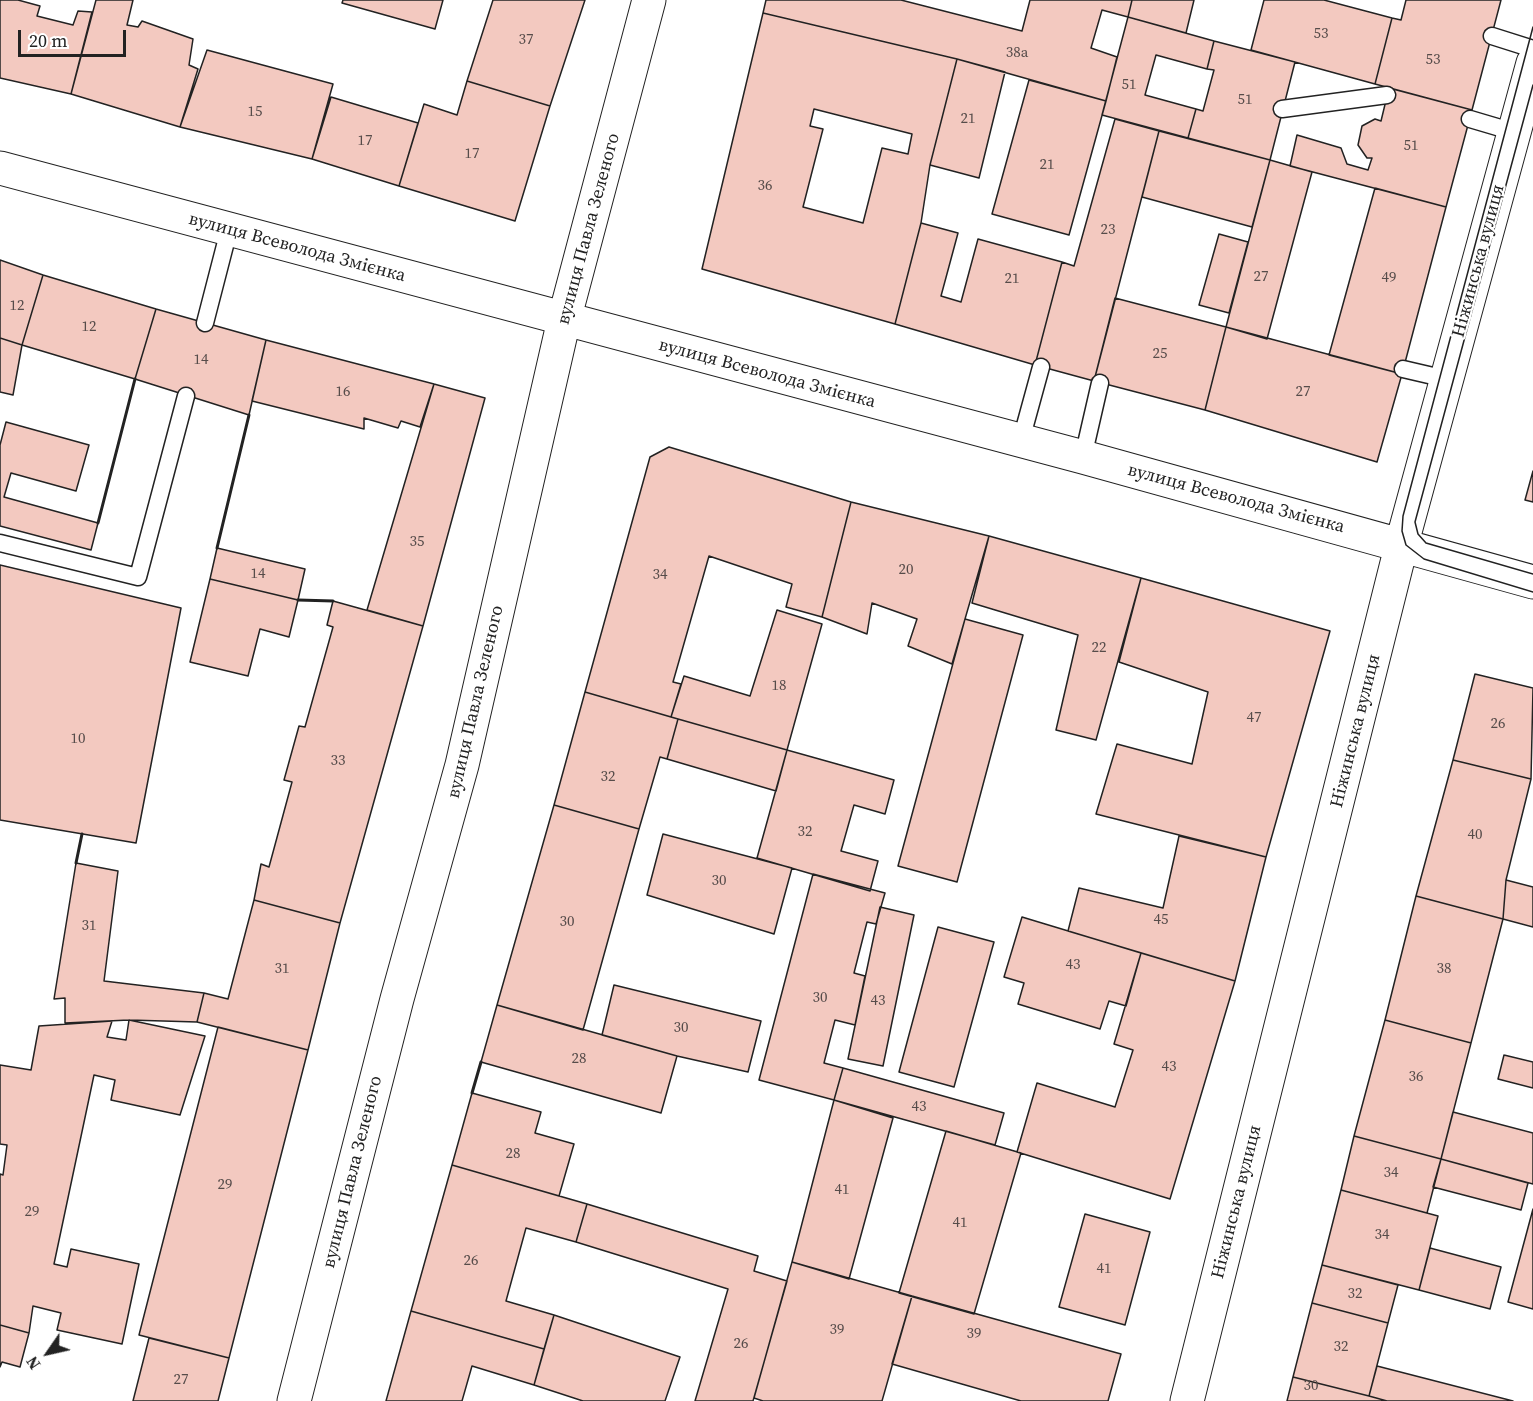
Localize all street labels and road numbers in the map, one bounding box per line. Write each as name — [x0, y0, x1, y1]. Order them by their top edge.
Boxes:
street label: вулиця Павла Зеленого — [553, 131, 625, 327]
street label: Ніжинська вулиця — [1448, 182, 1510, 340]
street label: вулиця Всеволода Змієнка — [186, 209, 408, 287]
street label: вулиця Всеволода Змієнка — [656, 335, 878, 413]
street label: вулиця Всеволода Змієнка — [1125, 460, 1347, 538]
street label: вулиця Павла Зеленого — [443, 603, 509, 801]
street label: Ніжинська вулиця — [1326, 652, 1386, 810]
street label: вулиця Павла Зеленого — [319, 1074, 387, 1270]
street label: Ніжинська вулиця — [1207, 1123, 1267, 1281]

